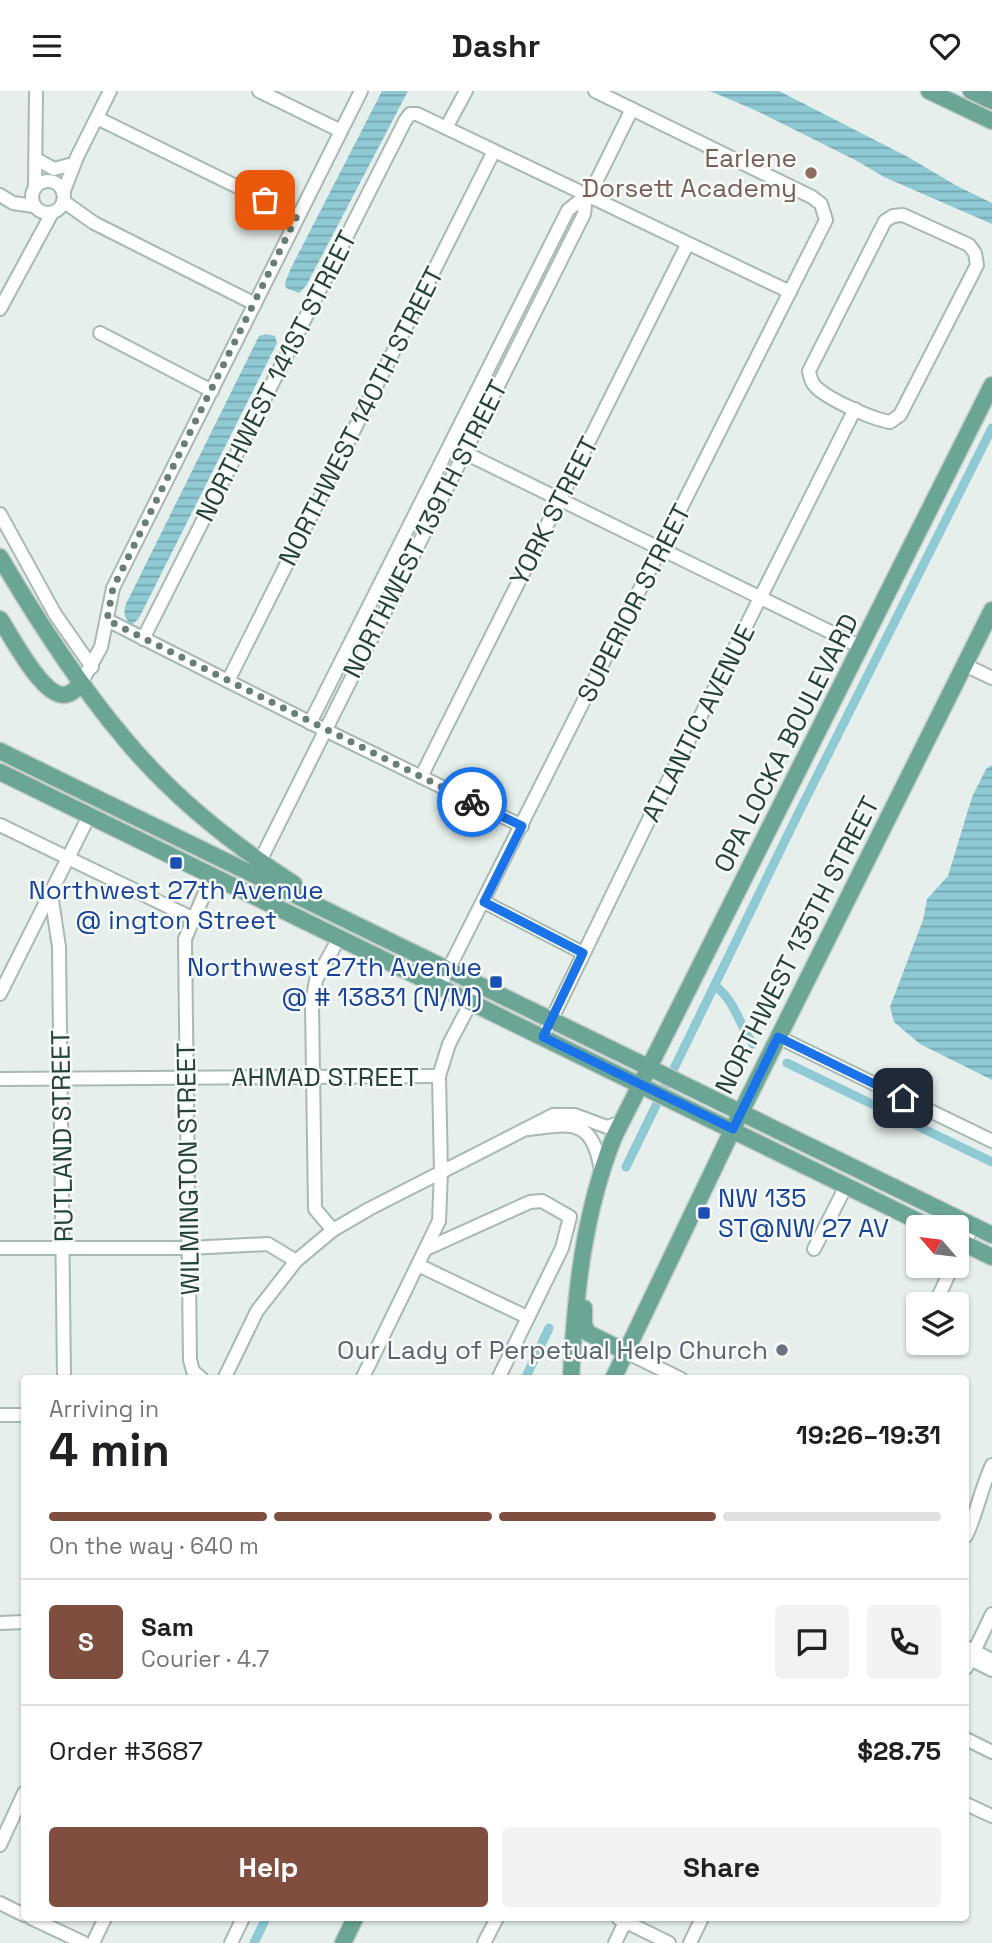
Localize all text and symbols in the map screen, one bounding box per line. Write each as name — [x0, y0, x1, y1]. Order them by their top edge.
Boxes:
text: Dashr — [452, 26, 540, 66]
icon: menu — [28, 27, 66, 65]
icon: heart — [926, 27, 964, 65]
place label: Earlene Dorsett Academy — [582, 141, 797, 205]
marker: Earlene Dorsett Academy — [803, 165, 819, 181]
pin — [235, 170, 295, 230]
icon: bag — [246, 181, 284, 219]
street label: NORTHWEST 141ST STREET — [188, 225, 364, 527]
street label: NORTHWEST 140TH STREET — [271, 261, 451, 571]
street label: NORTHWEST 139TH STREET — [335, 374, 515, 684]
street label: YORK STREET — [502, 431, 606, 591]
street label: SUPERIOR STREET — [569, 498, 699, 708]
street label: OPA LOCKA BOULEVARD — [706, 608, 866, 878]
street label: ATLANTIC AVENUE — [634, 619, 762, 827]
courier — [437, 767, 507, 837]
icon: bike — [453, 783, 491, 821]
street label: NORTHWEST 135TH STREET — [707, 790, 887, 1100]
marker: Northwest 27th Avenue @ ington Street — [168, 855, 184, 871]
place label: Northwest 27th Avenue @ ington Street — [28, 873, 324, 937]
place label: Northwest 27th Avenue @ # 13831 (N/M) — [187, 950, 482, 1014]
marker: Northwest 27th Avenue @ # 13831 (N/M) — [488, 974, 504, 990]
street label: RUTLAND STREET — [43, 1030, 81, 1242]
street label: WILMINGTON STREET — [169, 1042, 207, 1296]
street label: AHMAD STREET — [231, 1060, 419, 1094]
pin — [873, 1068, 933, 1128]
icon: home — [884, 1079, 922, 1117]
place label: NW 135 ST@NW 27 AV — [718, 1181, 889, 1245]
marker: NW 135 ST@NW 27 AV — [696, 1205, 712, 1221]
north arrow — [906, 1215, 970, 1277]
map controls — [906, 1215, 969, 1355]
button: layers — [906, 1292, 969, 1355]
place label: Our Lady of Perpetual Help Church — [337, 1333, 768, 1367]
marker: Our Lady of Perpetual Help Church — [774, 1342, 790, 1358]
text: Arriving in — [49, 1394, 159, 1424]
text: 19:26–19:31 — [796, 1418, 941, 1452]
text: 4 min — [49, 1421, 170, 1479]
text: On the way · 640 m — [49, 1531, 259, 1561]
button: chat — [775, 1605, 849, 1679]
button: phone — [867, 1605, 941, 1679]
text: Sam — [141, 1610, 194, 1644]
text: S — [78, 1625, 94, 1659]
text: Courier · 4.7 — [141, 1644, 269, 1674]
text: Order #3687 — [49, 1734, 203, 1768]
text: $28.75 — [857, 1734, 941, 1768]
button: Help — [49, 1827, 488, 1907]
button: Share — [502, 1827, 941, 1907]

